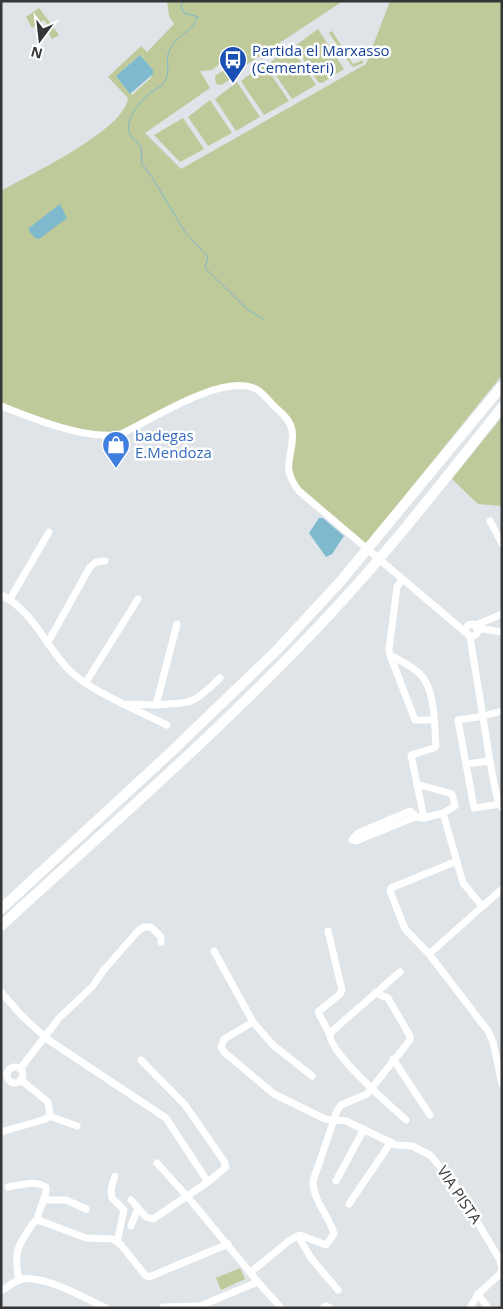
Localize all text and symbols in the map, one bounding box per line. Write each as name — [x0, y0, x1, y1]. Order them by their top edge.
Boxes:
north arrow — [15, 15, 65, 65]
place label: Partida el Marxasso (Cementeri) — [252, 40, 390, 77]
text: N — [29, 42, 44, 64]
bus stop icon: Partida el Marxasso (Cementeri) — [218, 45, 248, 84]
place label: badegas E.Mendoza — [135, 425, 212, 462]
shop icon: badegas E.Mendoza — [101, 430, 131, 469]
street label: VIA PISTA — [433, 1162, 487, 1228]

